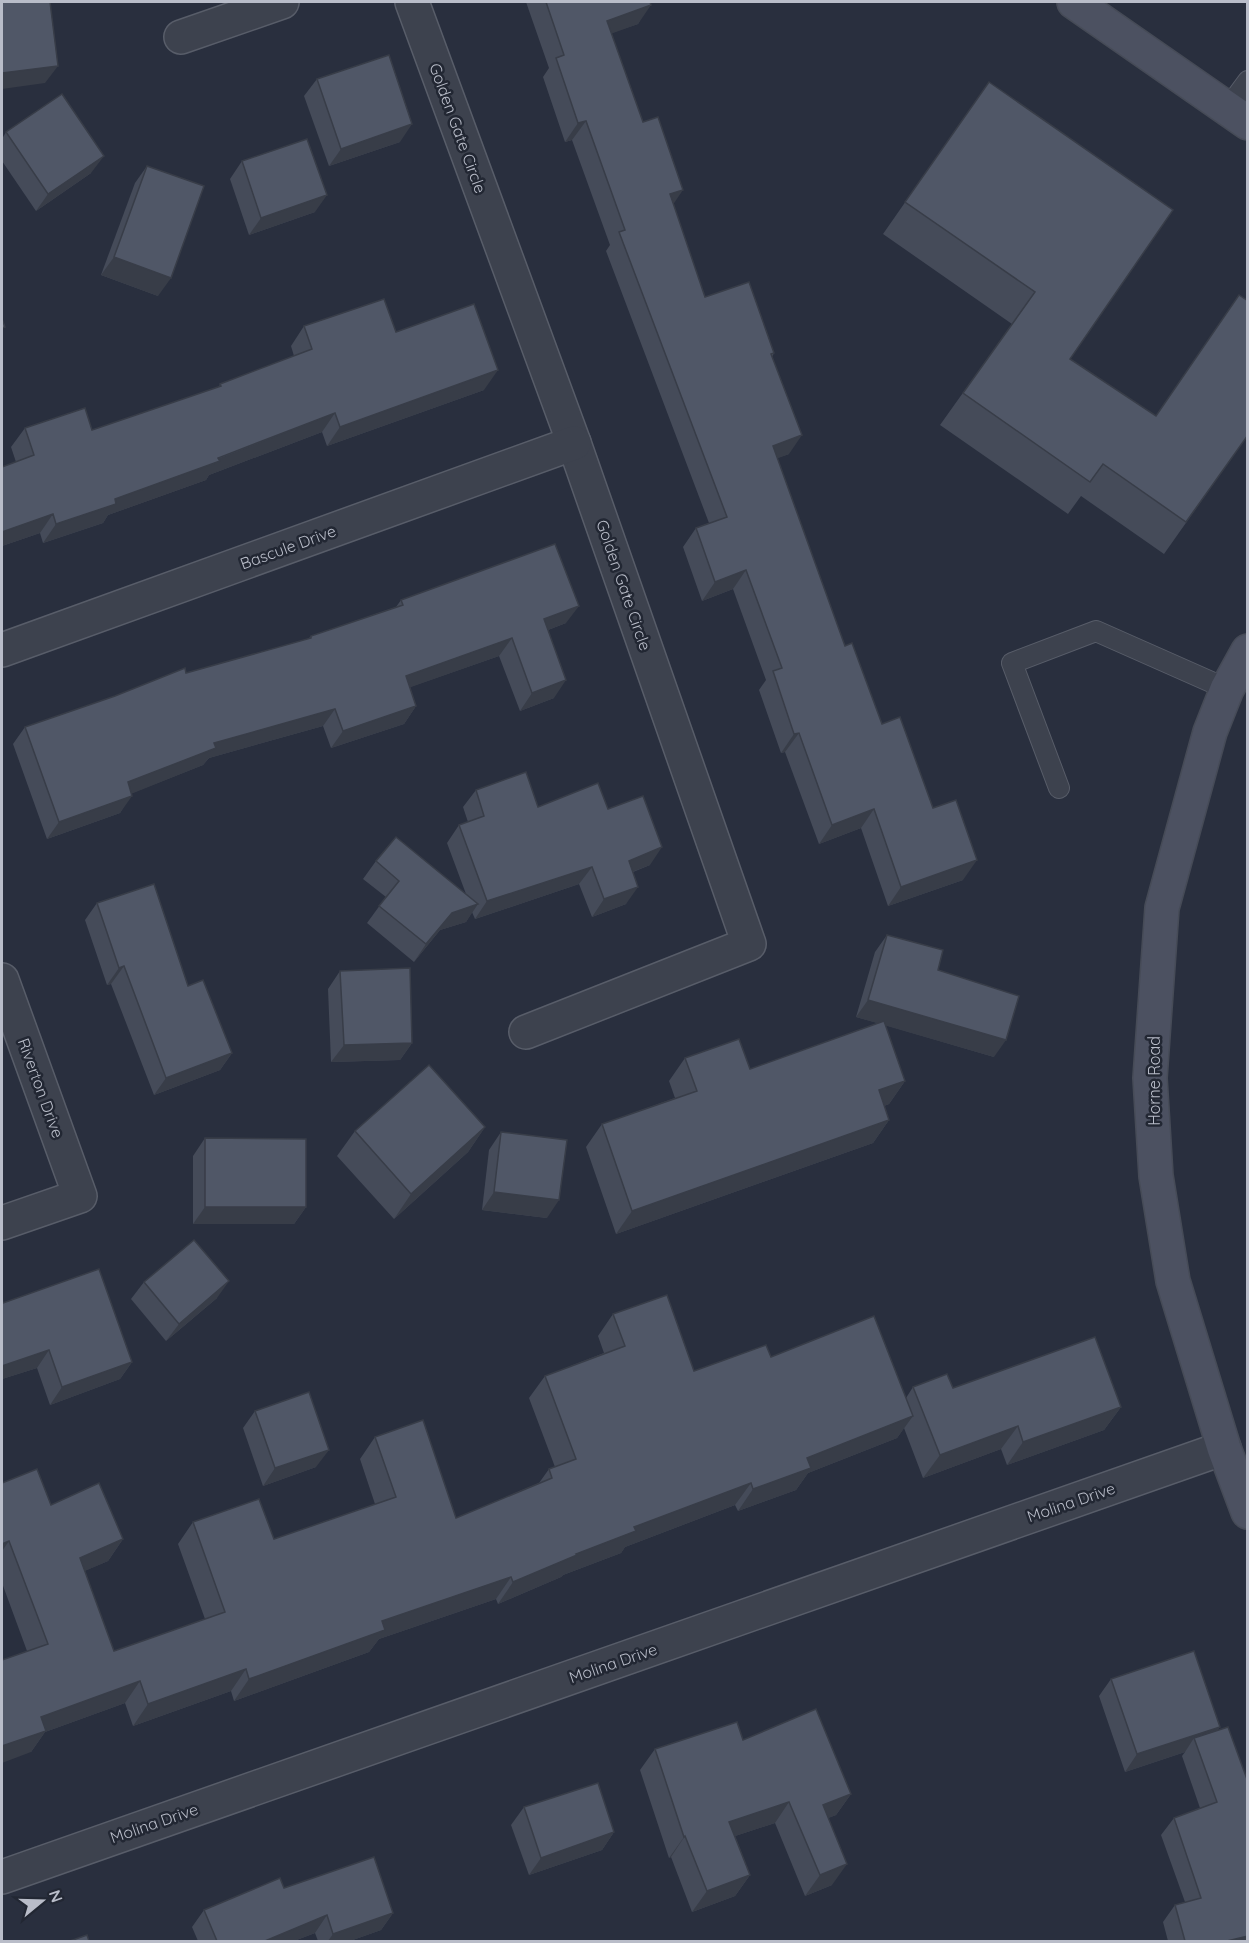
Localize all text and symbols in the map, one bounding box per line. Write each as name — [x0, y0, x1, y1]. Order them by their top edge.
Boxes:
street label: Golden Gate Circle — [425, 60, 491, 196]
street label: Golden Gate Circle — [592, 517, 656, 653]
street label: Bascule Drive — [237, 520, 339, 574]
street label: Riverton Drive — [14, 1035, 68, 1141]
street label: Horne Road — [1144, 1036, 1164, 1126]
street label: Molina Drive — [1024, 1478, 1118, 1526]
street label: Molina Drive — [566, 1639, 660, 1687]
street label: Molina Drive — [107, 1799, 201, 1847]
north arrow — [12, 1871, 72, 1931]
text: N — [45, 1887, 68, 1905]

